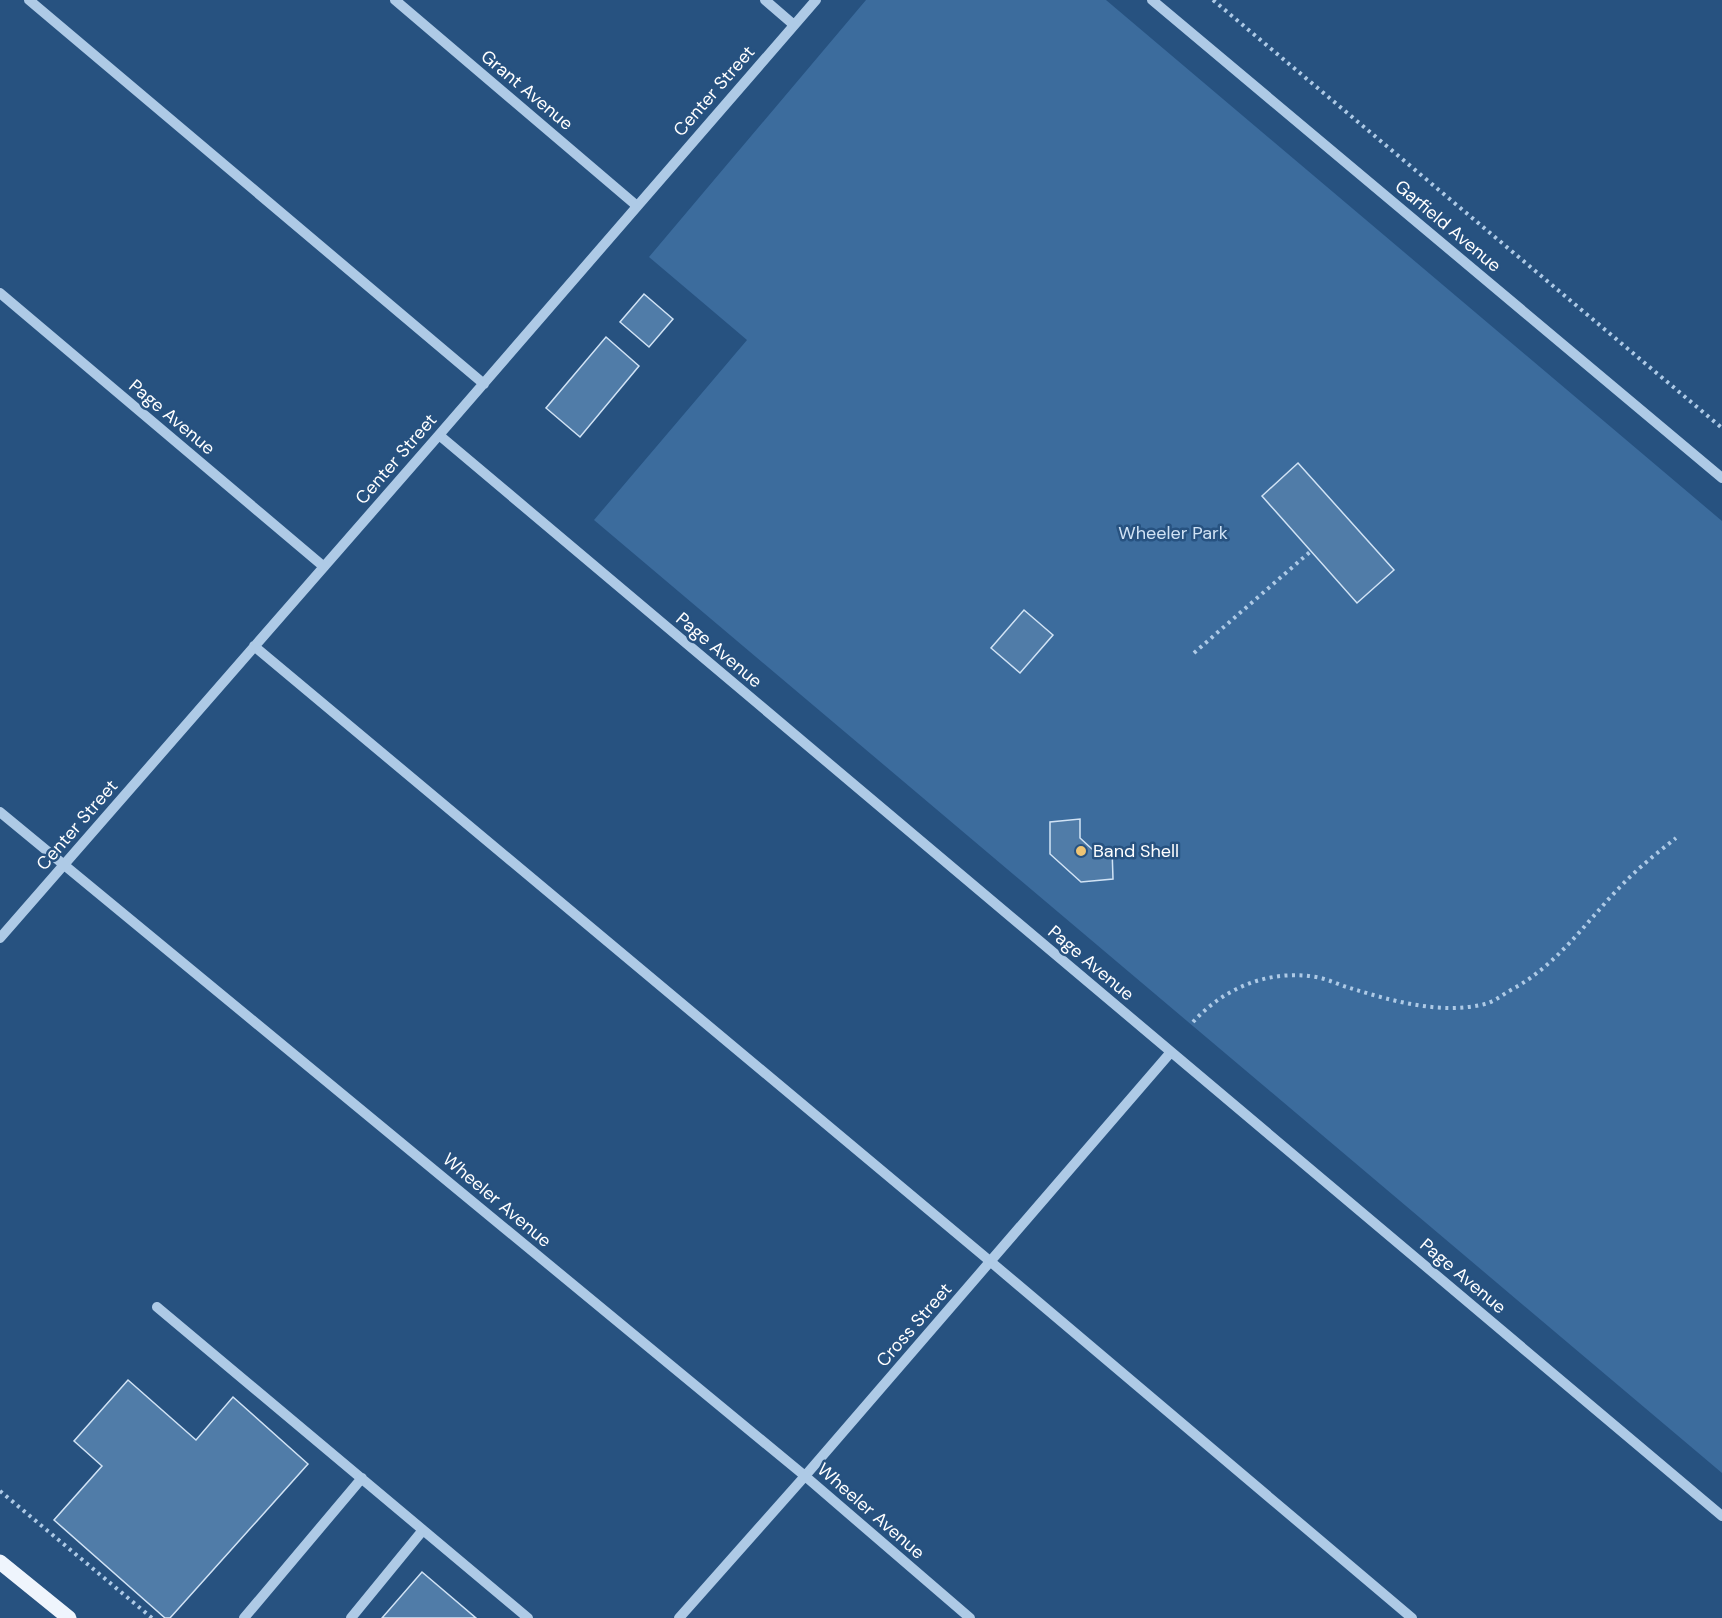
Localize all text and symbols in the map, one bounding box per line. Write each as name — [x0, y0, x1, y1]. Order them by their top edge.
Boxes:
street label: Center Street — [668, 41, 760, 141]
street label: Grant Avenue — [476, 44, 578, 136]
street label: Garfield Avenue — [1390, 174, 1506, 278]
street label: Page Avenue — [124, 374, 220, 460]
street label: Center Street — [350, 409, 442, 509]
park label: Wheeler Park — [1118, 521, 1228, 545]
street label: Page Avenue — [671, 607, 767, 693]
street label: Center Street — [31, 775, 123, 875]
place label: Band Shell — [1093, 839, 1179, 863]
marker: Band Shell — [1074, 844, 1088, 858]
street label: Page Avenue — [1043, 920, 1139, 1006]
street label: Wheeler Avenue — [438, 1147, 556, 1253]
street label: Page Avenue — [1415, 1233, 1511, 1319]
street label: Cross Street — [871, 1278, 957, 1372]
street label: Wheeler Avenue — [812, 1458, 930, 1564]

